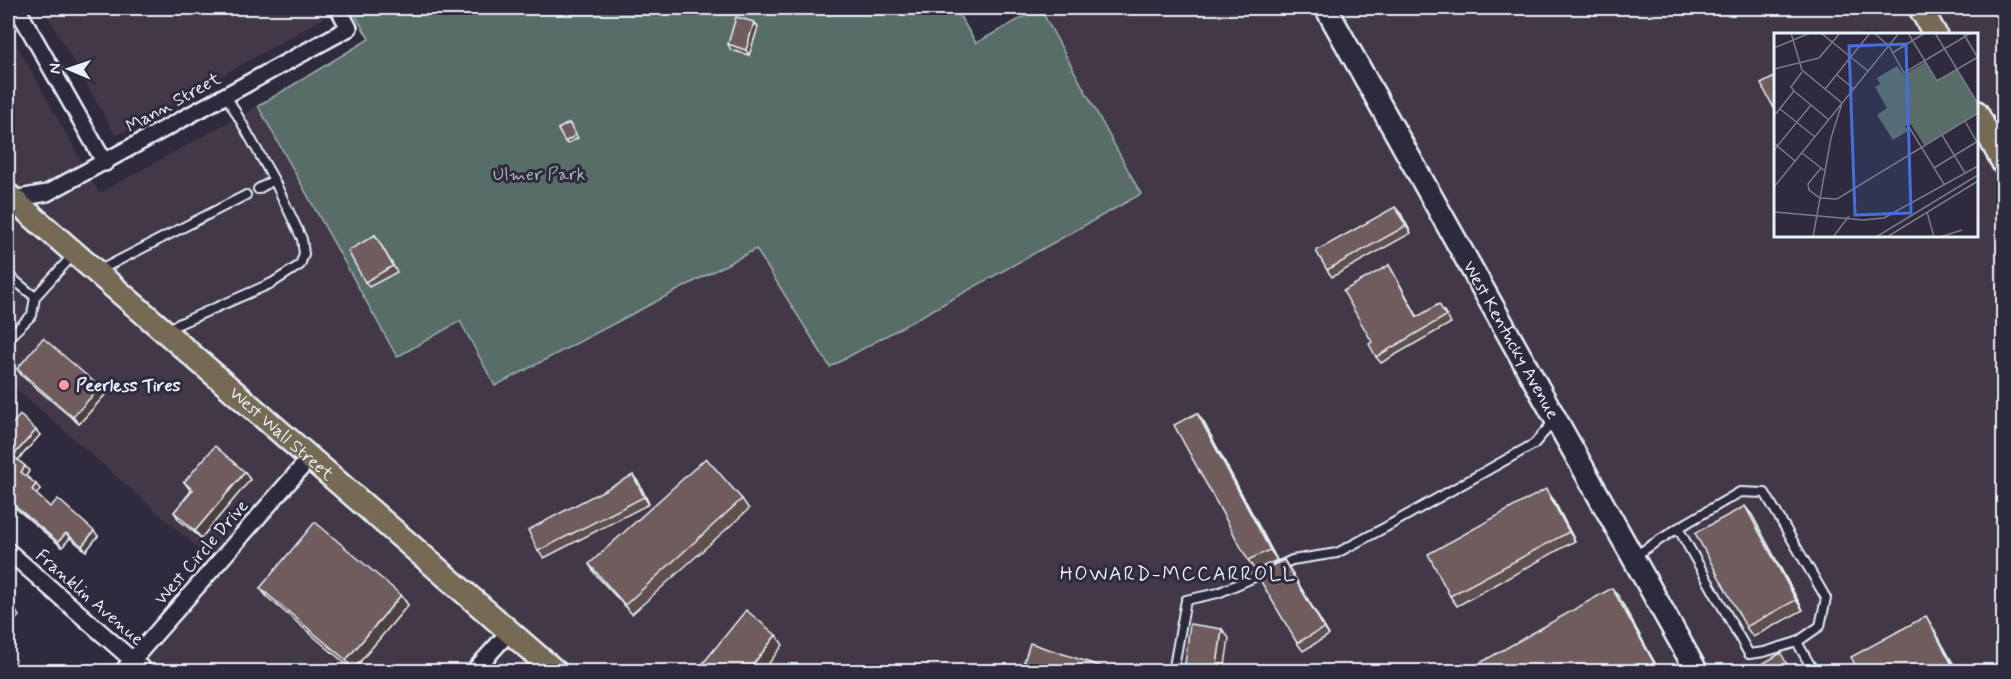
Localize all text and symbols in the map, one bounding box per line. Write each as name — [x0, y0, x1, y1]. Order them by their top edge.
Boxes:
inset map — [1774, 33, 1978, 237]
north arrow — [39, 39, 99, 99]
text: N — [45, 63, 66, 74]
street label: Mann Street — [122, 67, 226, 139]
park label: Ulmer Park — [493, 163, 585, 187]
street label: West Kentucky Avenue — [1457, 257, 1564, 424]
place label: Peerless Tires — [76, 374, 181, 398]
marker: Peerless Tires — [57, 378, 71, 392]
street label: West Wall Street — [224, 382, 339, 487]
street label: West Circle Drive — [149, 495, 254, 610]
street label: Franklin Avenue — [30, 544, 149, 651]
district label: HOWARD-MCCARROLL — [1060, 561, 1296, 588]

